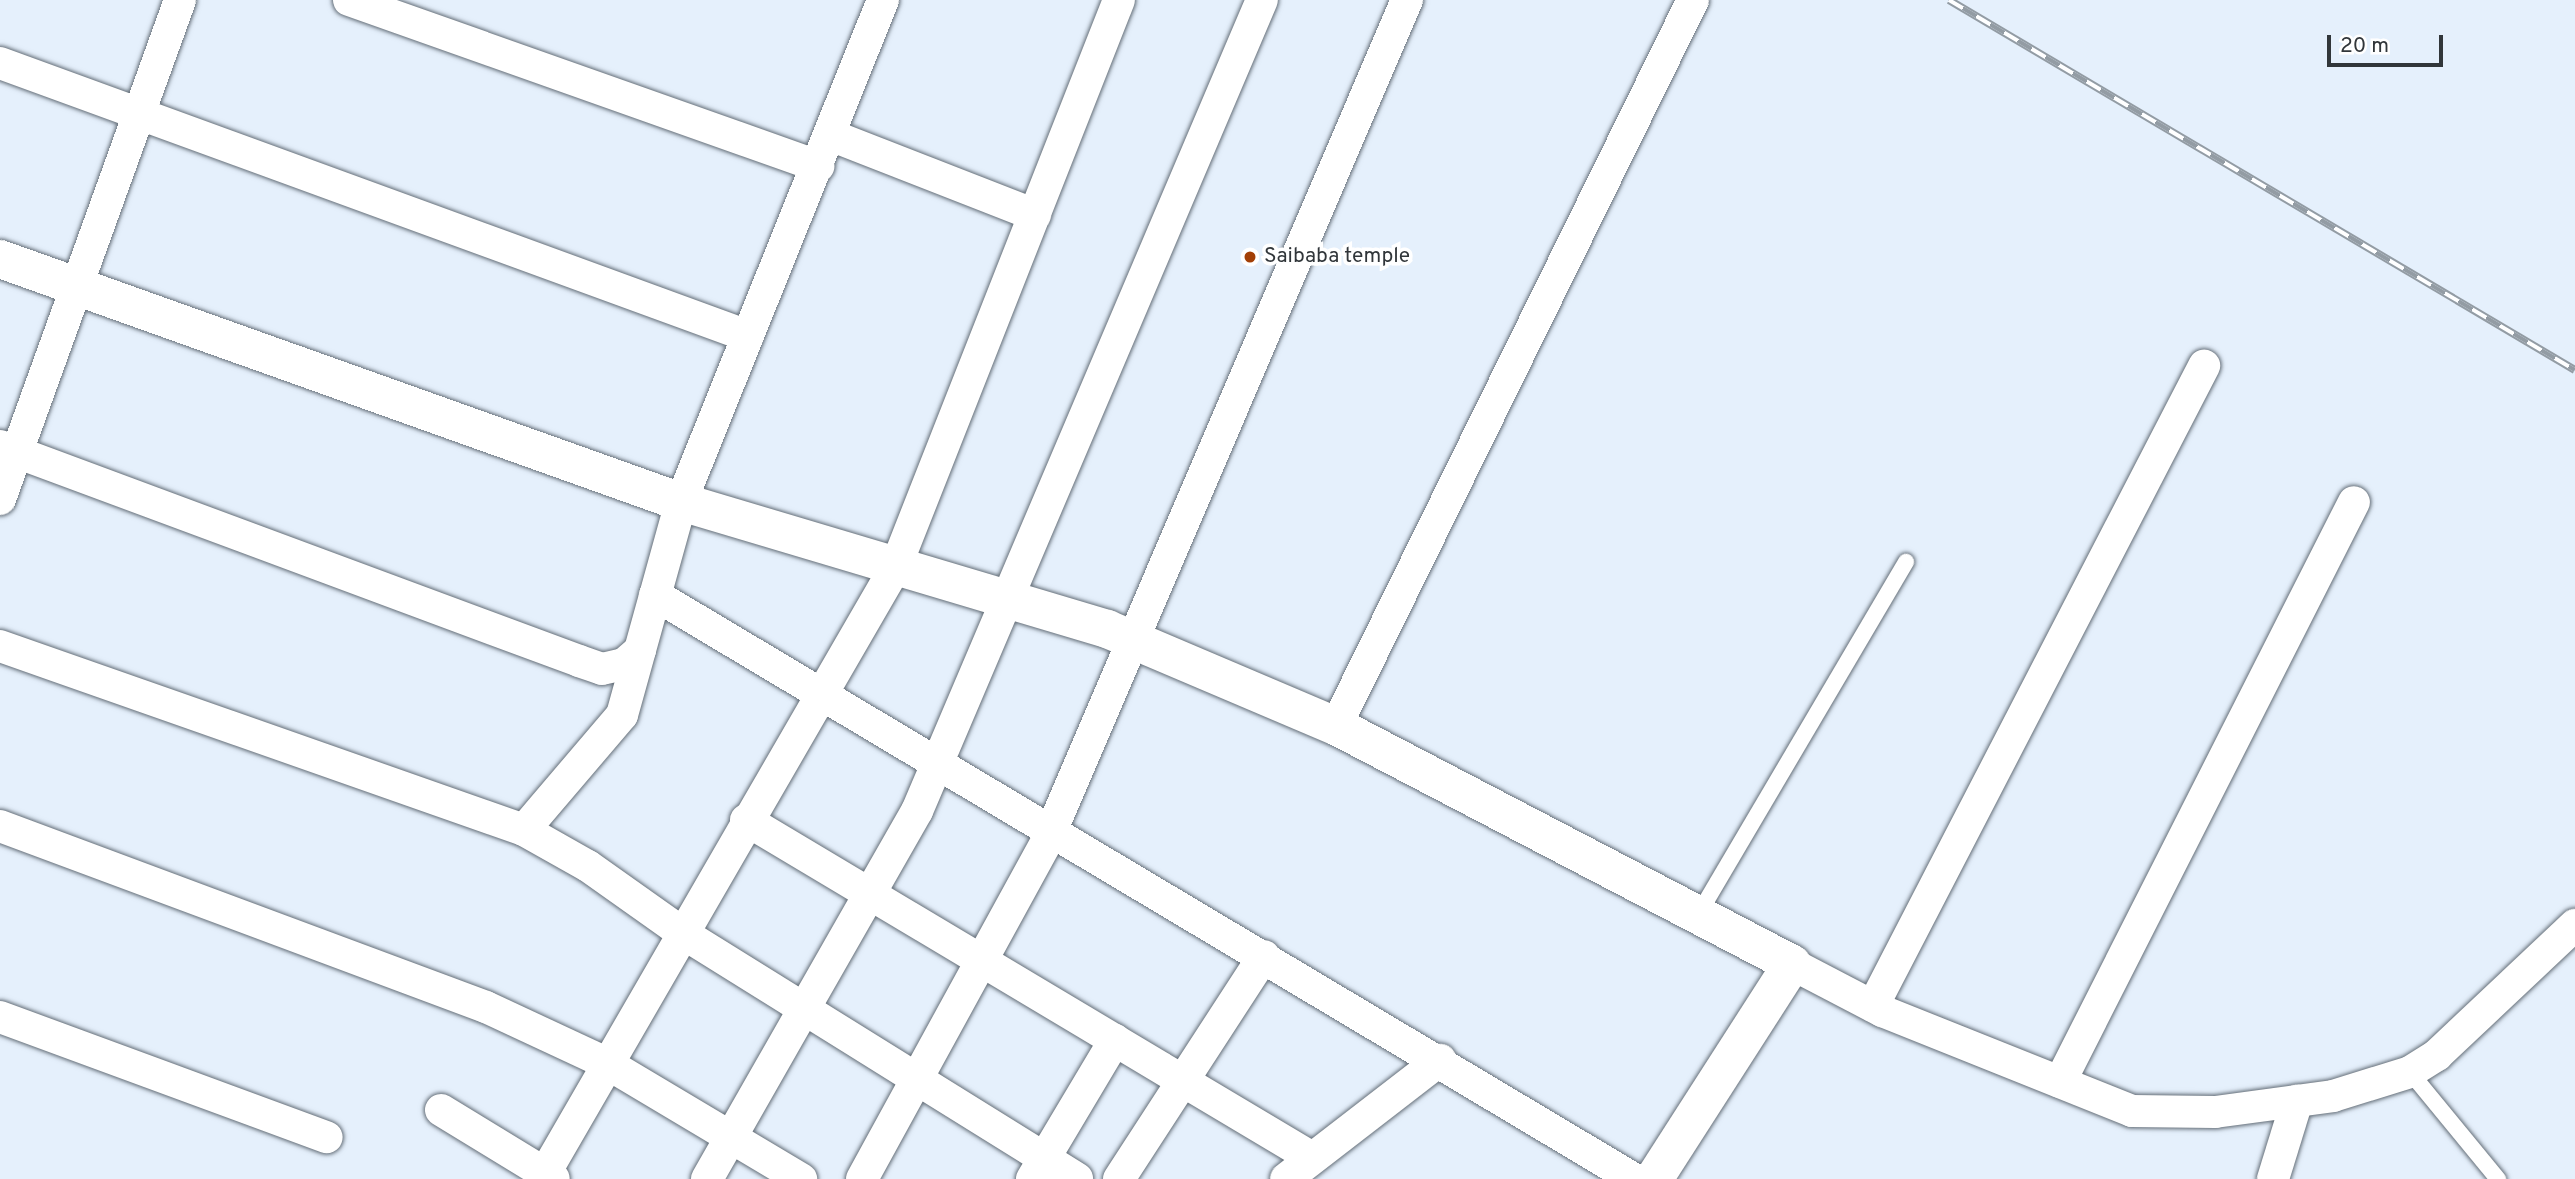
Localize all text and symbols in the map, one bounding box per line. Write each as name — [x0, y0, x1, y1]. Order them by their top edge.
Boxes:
scale bar — [2330, 21, 2446, 65]
text: 20 m — [2340, 33, 2389, 60]
place label: Saibaba temple — [1264, 244, 1410, 270]
marker: Saibaba temple — [1242, 249, 1258, 265]

